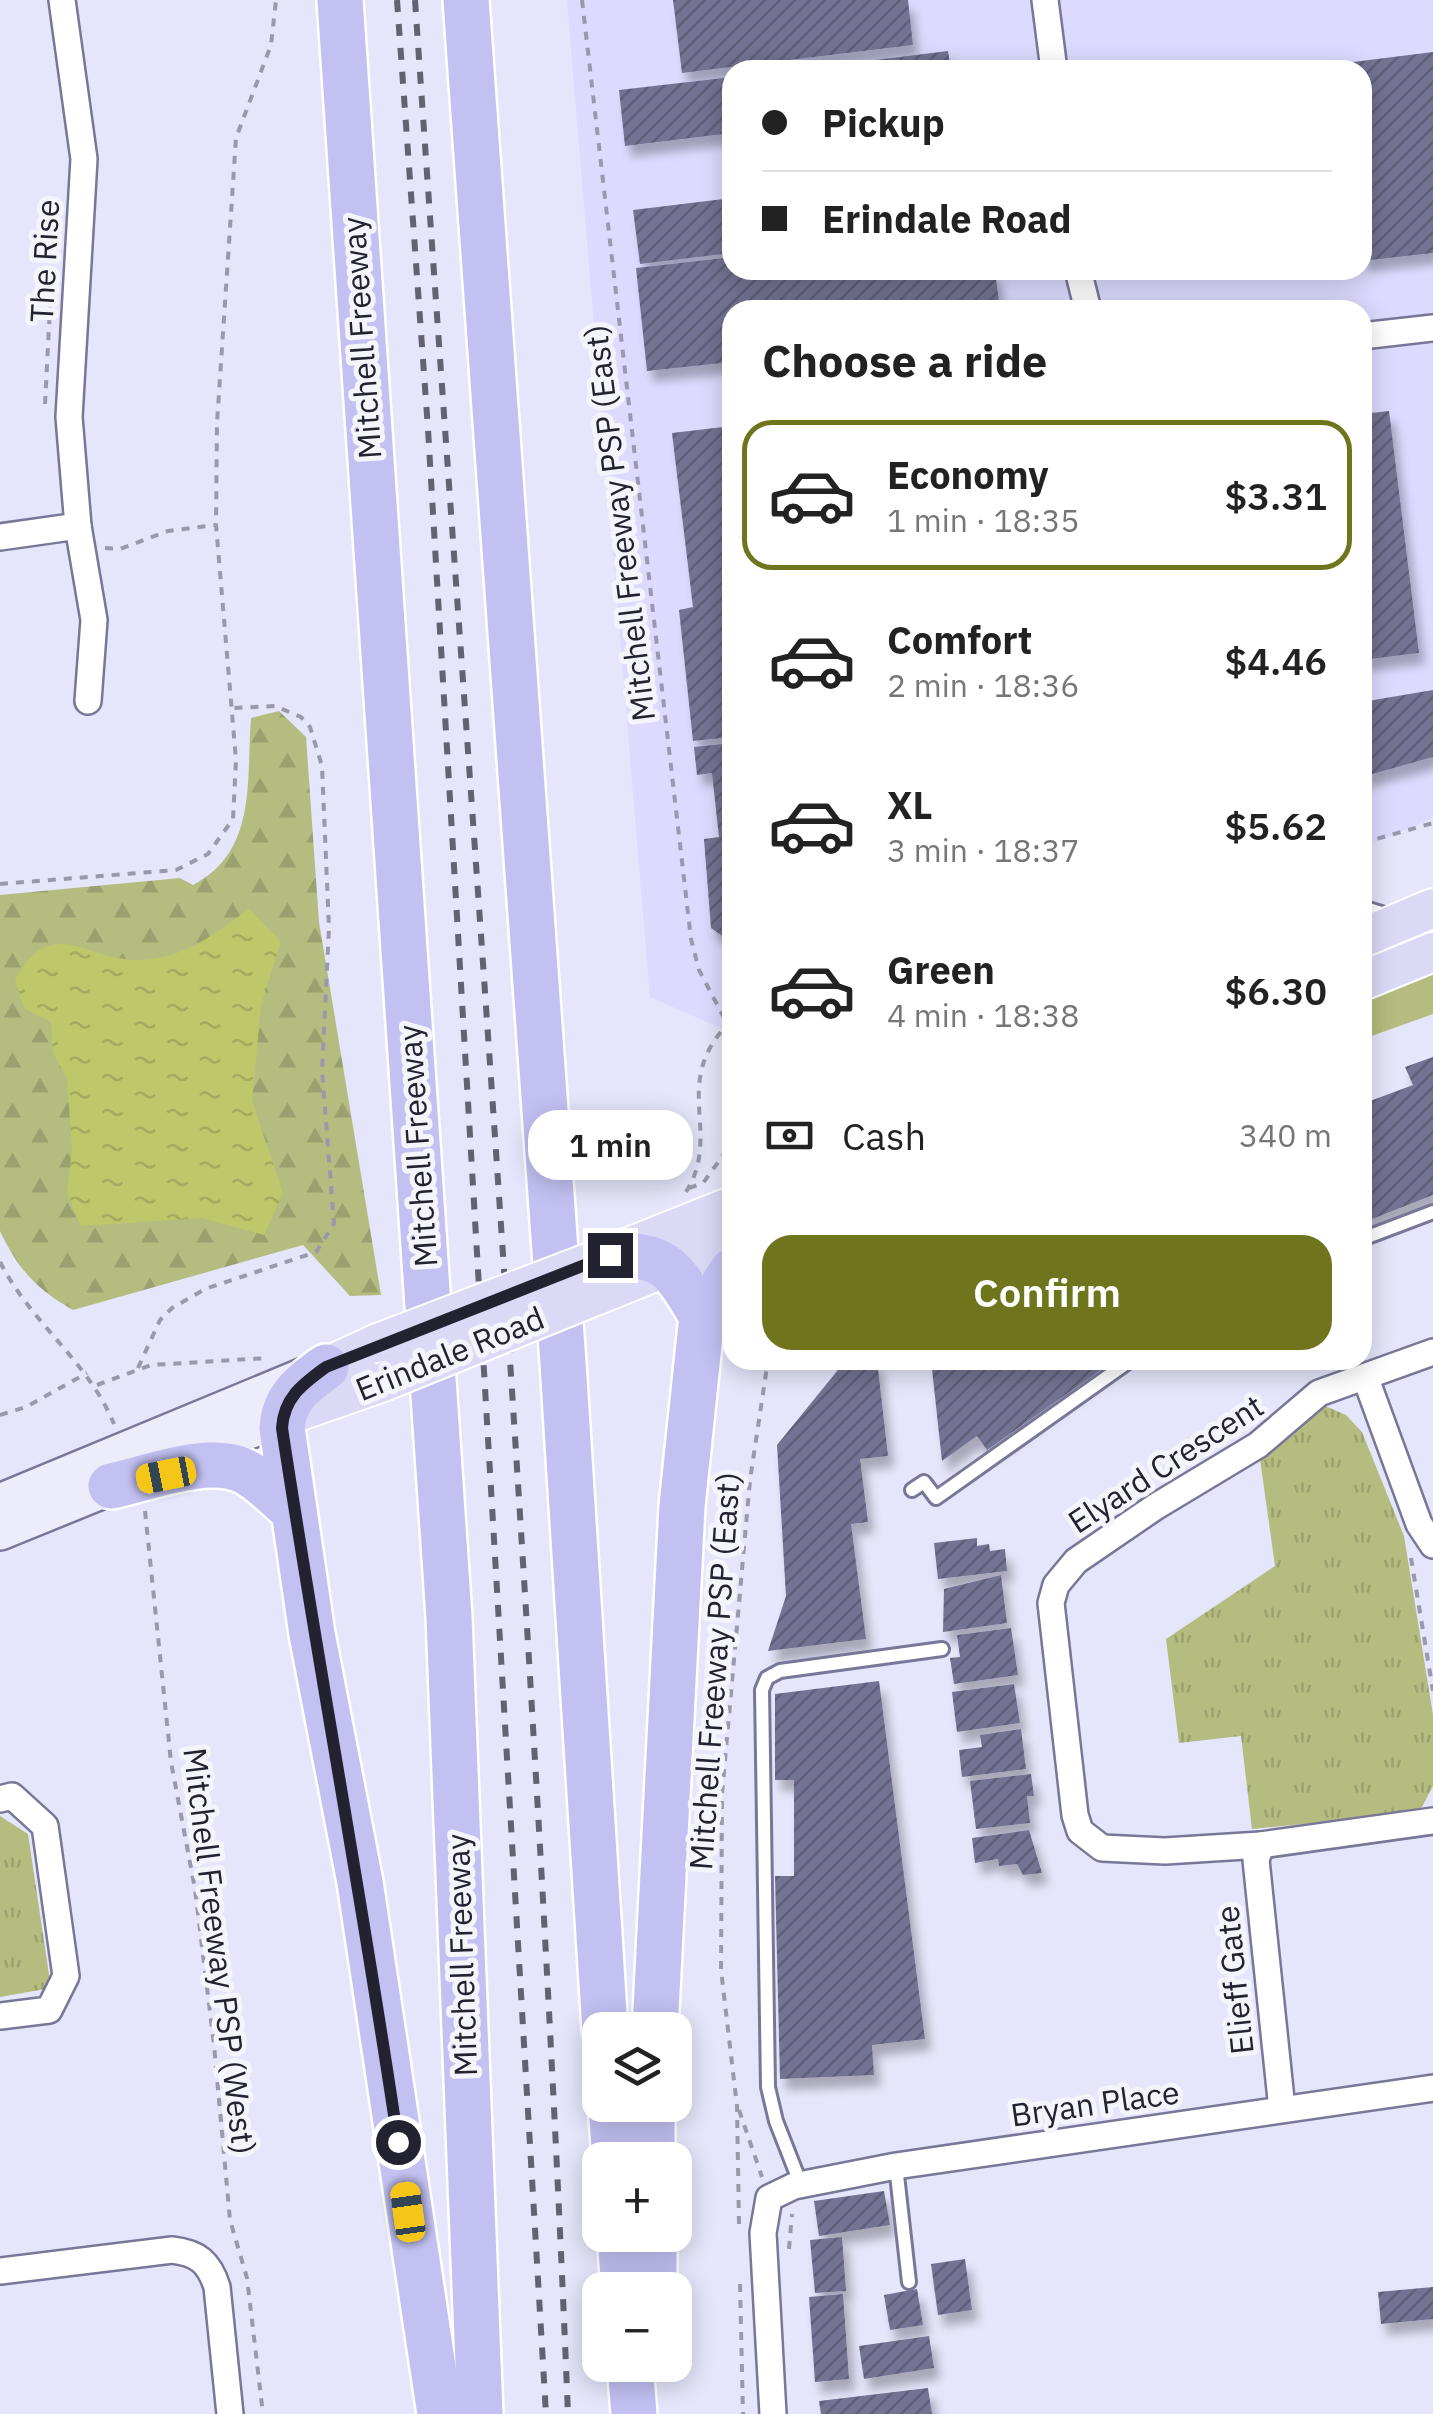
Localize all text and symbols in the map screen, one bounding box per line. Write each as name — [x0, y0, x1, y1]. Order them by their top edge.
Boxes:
text: Pickup — [822, 98, 945, 147]
text: Erindale Road — [822, 194, 1072, 243]
street label: The Rise — [20, 198, 68, 324]
street label: Mitchell Freeway — [332, 216, 390, 461]
street label: Mitchell Freeway PSP (East) — [574, 323, 664, 724]
text: Choose a ride — [762, 331, 1047, 389]
icon: car — [767, 450, 857, 540]
text: Economy — [887, 450, 1049, 499]
text: $3.31 — [1224, 471, 1327, 520]
text: 1 min · 18:35 — [887, 499, 1080, 541]
icon: car — [767, 615, 857, 705]
text: Comfort — [887, 615, 1032, 664]
text: $4.46 — [1224, 636, 1327, 685]
text: 2 min · 18:36 — [887, 664, 1080, 706]
icon: car — [767, 780, 857, 870]
text: XL — [887, 780, 933, 829]
text: $5.62 — [1224, 801, 1327, 850]
text: 3 min · 18:37 — [887, 829, 1080, 871]
icon: car — [767, 945, 857, 1035]
text: Green — [887, 945, 995, 994]
text: $6.30 — [1224, 966, 1327, 1015]
text: 4 min · 18:38 — [887, 994, 1080, 1036]
street label: Mitchell Freeway — [388, 1024, 446, 1269]
icon: cash — [762, 1108, 817, 1163]
callout: 1 min — [528, 1110, 692, 1180]
text: Cash — [842, 1111, 926, 1160]
text: 340 m — [1239, 1114, 1332, 1156]
text: 1 min — [569, 1124, 652, 1166]
route end — [588, 1233, 633, 1278]
button: Confirm — [762, 1235, 1332, 1350]
street label: Erindale Road — [349, 1296, 550, 1410]
street label: Elyard Crescent — [1060, 1384, 1271, 1542]
car — [134, 1455, 198, 1495]
street label: Mitchell Freeway PSP (East) — [679, 1470, 749, 1871]
street label: Mitchell Freeway PSP (West) — [174, 1745, 266, 2157]
street label: Mitchell Freeway — [436, 1833, 486, 2077]
street label: Elieff Gate — [1205, 1904, 1263, 2057]
map controls — [582, 2012, 692, 2382]
button: layers — [582, 2012, 692, 2122]
street label: Bryan Place — [1008, 2070, 1182, 2136]
route start — [376, 2120, 421, 2165]
button: + — [582, 2142, 692, 2252]
car — [389, 2180, 427, 2244]
button: − — [582, 2272, 692, 2382]

